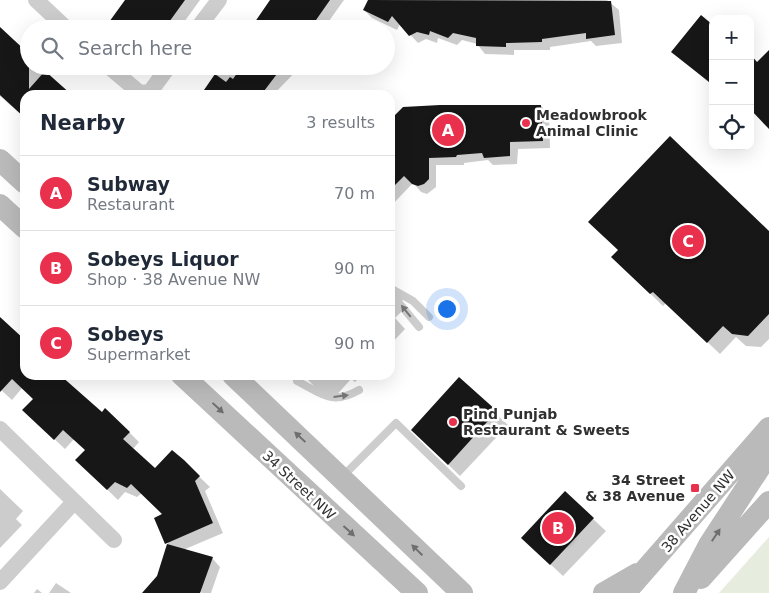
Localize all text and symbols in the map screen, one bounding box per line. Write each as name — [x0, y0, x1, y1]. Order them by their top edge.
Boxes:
map controls — [709, 15, 754, 150]
button: + — [709, 15, 754, 60]
search box — [20, 20, 395, 75]
icon: search — [38, 34, 66, 62]
text: Search here — [78, 37, 192, 59]
button: − — [709, 60, 754, 105]
button: locate — [709, 105, 754, 150]
place label: Meadowbrook Animal Clinic — [536, 107, 648, 139]
text: Nearby — [40, 111, 125, 135]
pin: A — [432, 111, 464, 149]
text: 3 results — [306, 113, 375, 132]
marker: Meadowbrook Animal Clinic — [520, 117, 532, 129]
text: Subway — [87, 173, 170, 195]
text: A — [50, 184, 62, 203]
text: 70 m — [334, 184, 375, 203]
text: Restaurant — [87, 195, 175, 214]
pin: C — [672, 222, 704, 260]
text: Sobeys Liquor — [87, 248, 239, 270]
text: B — [50, 259, 62, 278]
text: 90 m — [334, 259, 375, 278]
text: Shop · 38 Avenue NW — [87, 270, 260, 289]
your location — [434, 296, 460, 322]
one-way arrow — [400, 305, 411, 318]
text: Sobeys — [87, 323, 164, 345]
text: C — [50, 334, 62, 353]
text: 90 m — [334, 334, 375, 353]
text: Supermarket — [87, 345, 190, 364]
one-way arrow — [334, 392, 350, 400]
one-way arrow — [211, 402, 223, 414]
place label: Pind Punjab Restaurant & Sweets — [463, 406, 630, 438]
marker: Pind Punjab Restaurant & Sweets — [447, 416, 459, 428]
one-way arrow — [294, 431, 306, 443]
street label: 34 Street NW — [259, 447, 339, 523]
street label: 38 Avenue NW — [658, 467, 738, 555]
place label: 34 Street & 38 Avenue — [585, 472, 685, 504]
marker: 34 Street & 38 Avenue — [689, 482, 701, 494]
pin: B — [542, 509, 574, 547]
one-way arrow — [343, 525, 355, 537]
one-way arrow — [711, 528, 721, 542]
one-way arrow — [411, 544, 423, 556]

